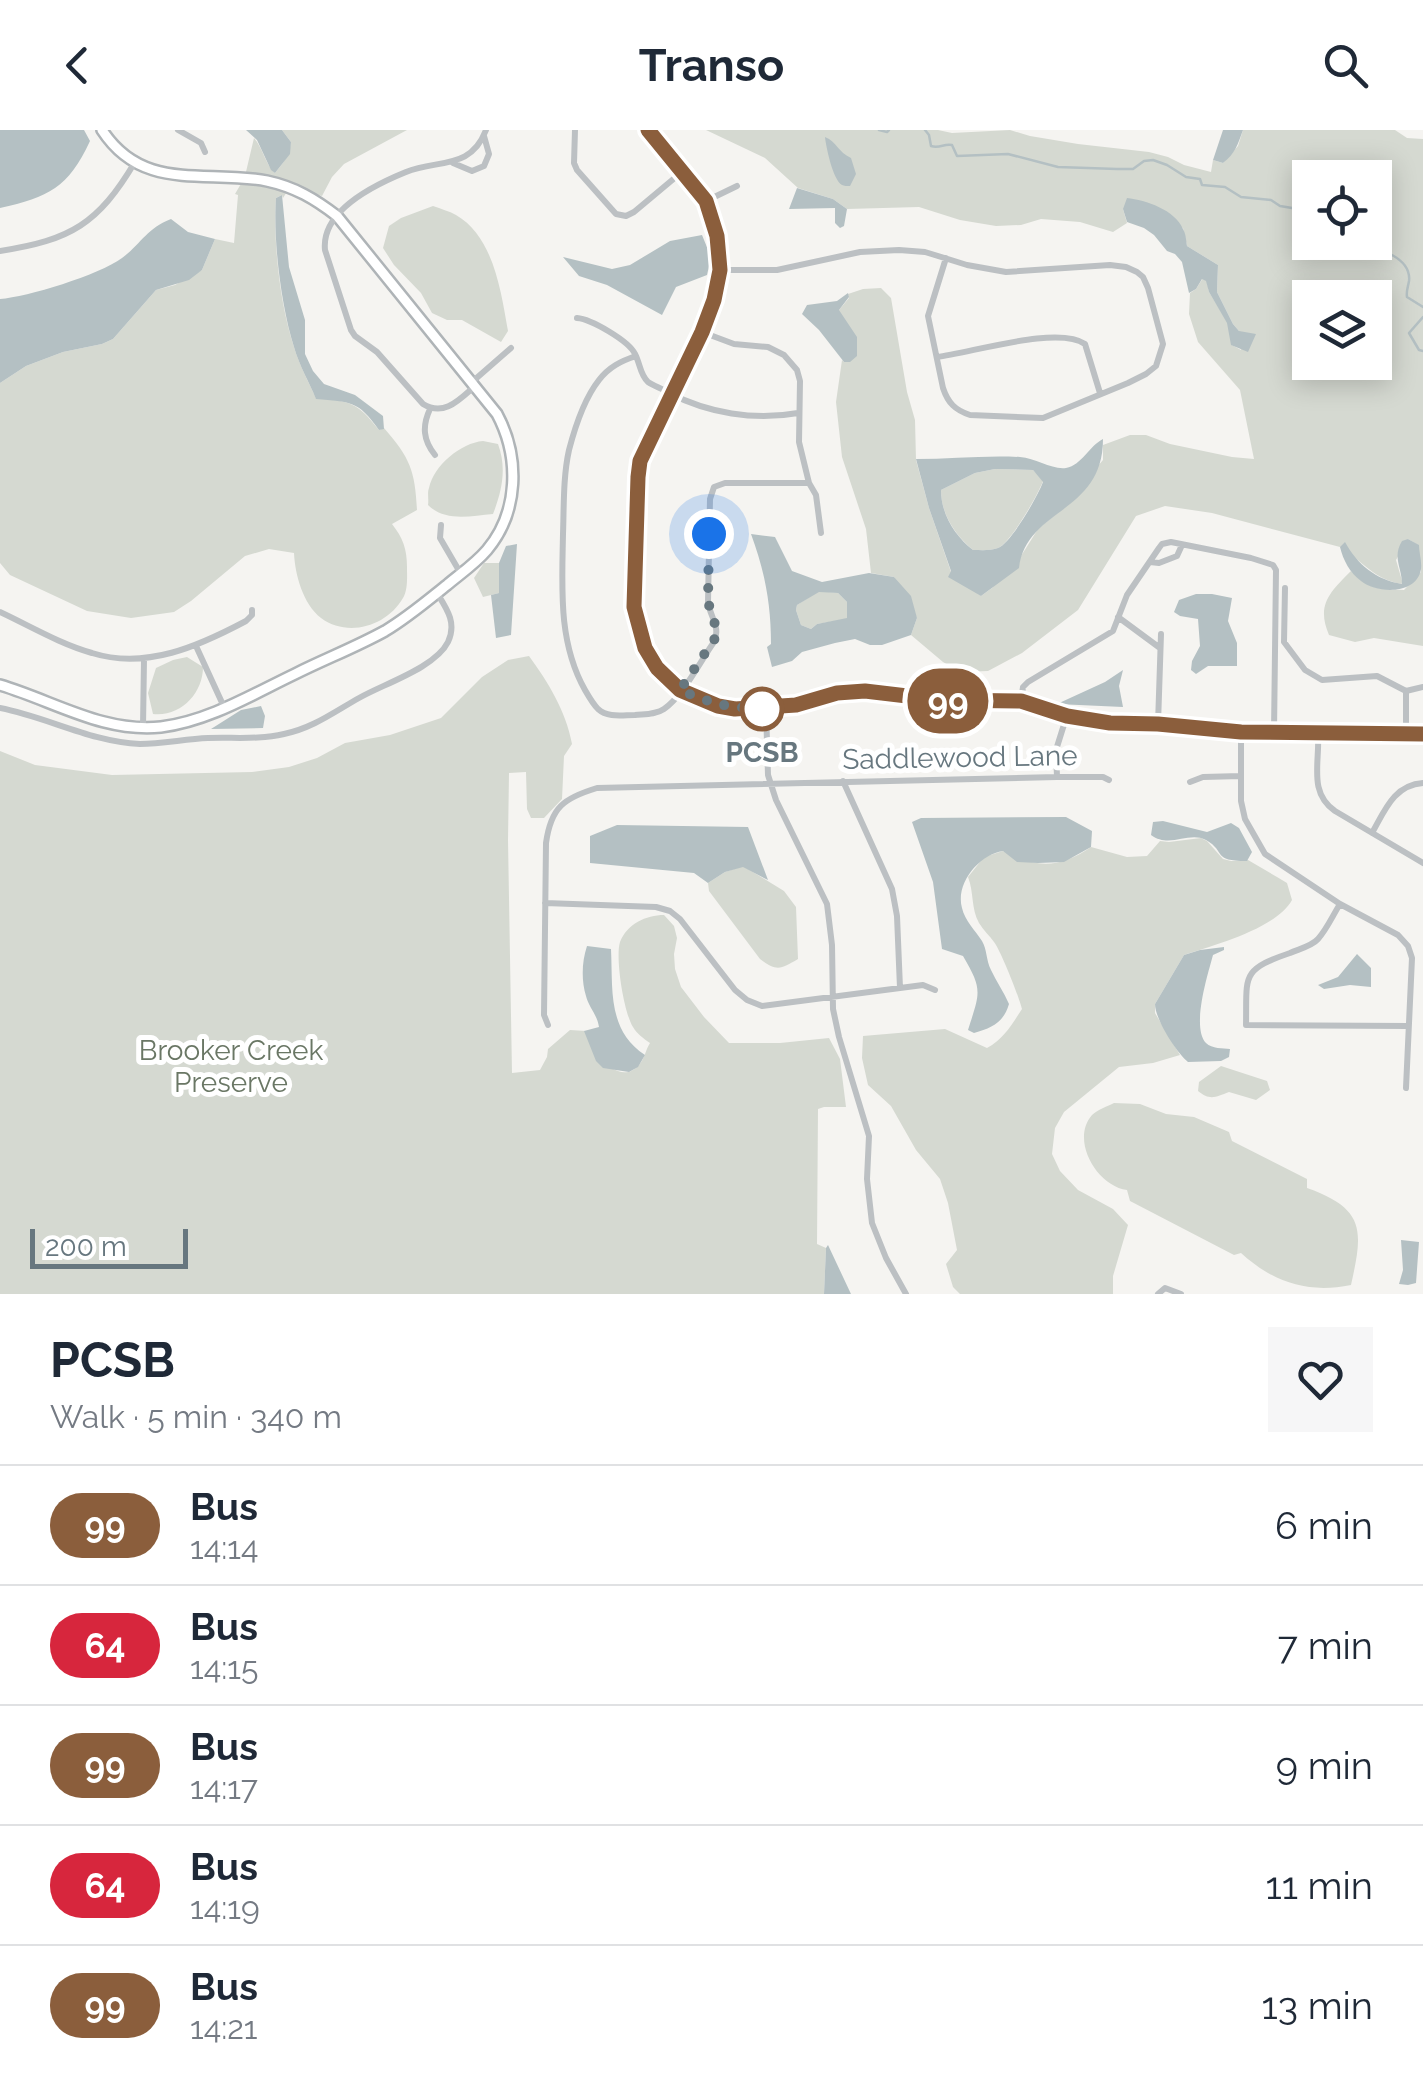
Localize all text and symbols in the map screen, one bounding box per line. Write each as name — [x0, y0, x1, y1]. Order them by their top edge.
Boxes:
icon: back — [50, 38, 105, 93]
icon: search — [1318, 38, 1373, 93]
text: Transo — [639, 39, 784, 92]
map controls — [1292, 160, 1392, 380]
button: locate — [1292, 160, 1392, 260]
button: layers — [1292, 280, 1392, 380]
your location — [684, 509, 734, 559]
line badge: 99 — [903, 668, 993, 734]
text: 99 — [927, 681, 969, 722]
marker: PCSB — [741, 688, 783, 730]
place label: PCSB — [726, 736, 798, 769]
street label: Saddlewood Lane — [842, 739, 1078, 776]
park label: Brooker Creek Preserve — [139, 1034, 323, 1099]
scale bar — [30, 1224, 188, 1268]
text: 200 m — [45, 1230, 127, 1263]
button: heart — [1268, 1327, 1373, 1432]
text: PCSB — [50, 1332, 175, 1388]
text: Walk · 5 min · 340 m — [50, 1398, 342, 1435]
text: Bus — [190, 1484, 258, 1529]
text: 6 min — [1275, 1503, 1373, 1548]
text: 99 — [84, 1505, 126, 1546]
text: 14:14 — [190, 1529, 258, 1566]
text: Bus — [190, 1604, 258, 1649]
text: 7 min — [1278, 1623, 1373, 1668]
text: 64 — [84, 1625, 126, 1666]
text: 14:15 — [190, 1649, 258, 1686]
text: Bus — [190, 1724, 258, 1769]
text: 9 min — [1276, 1743, 1373, 1788]
text: 99 — [84, 1745, 126, 1786]
text: 14:17 — [190, 1769, 258, 1806]
text: Bus — [190, 1844, 258, 1889]
text: 11 min — [1265, 1863, 1373, 1908]
text: 64 — [84, 1865, 126, 1906]
text: 14:19 — [190, 1889, 260, 1926]
text: Bus — [190, 1964, 258, 2009]
text: 13 min — [1261, 1983, 1373, 2028]
text: 99 — [84, 1985, 126, 2026]
text: 14:21 — [190, 2009, 258, 2046]

